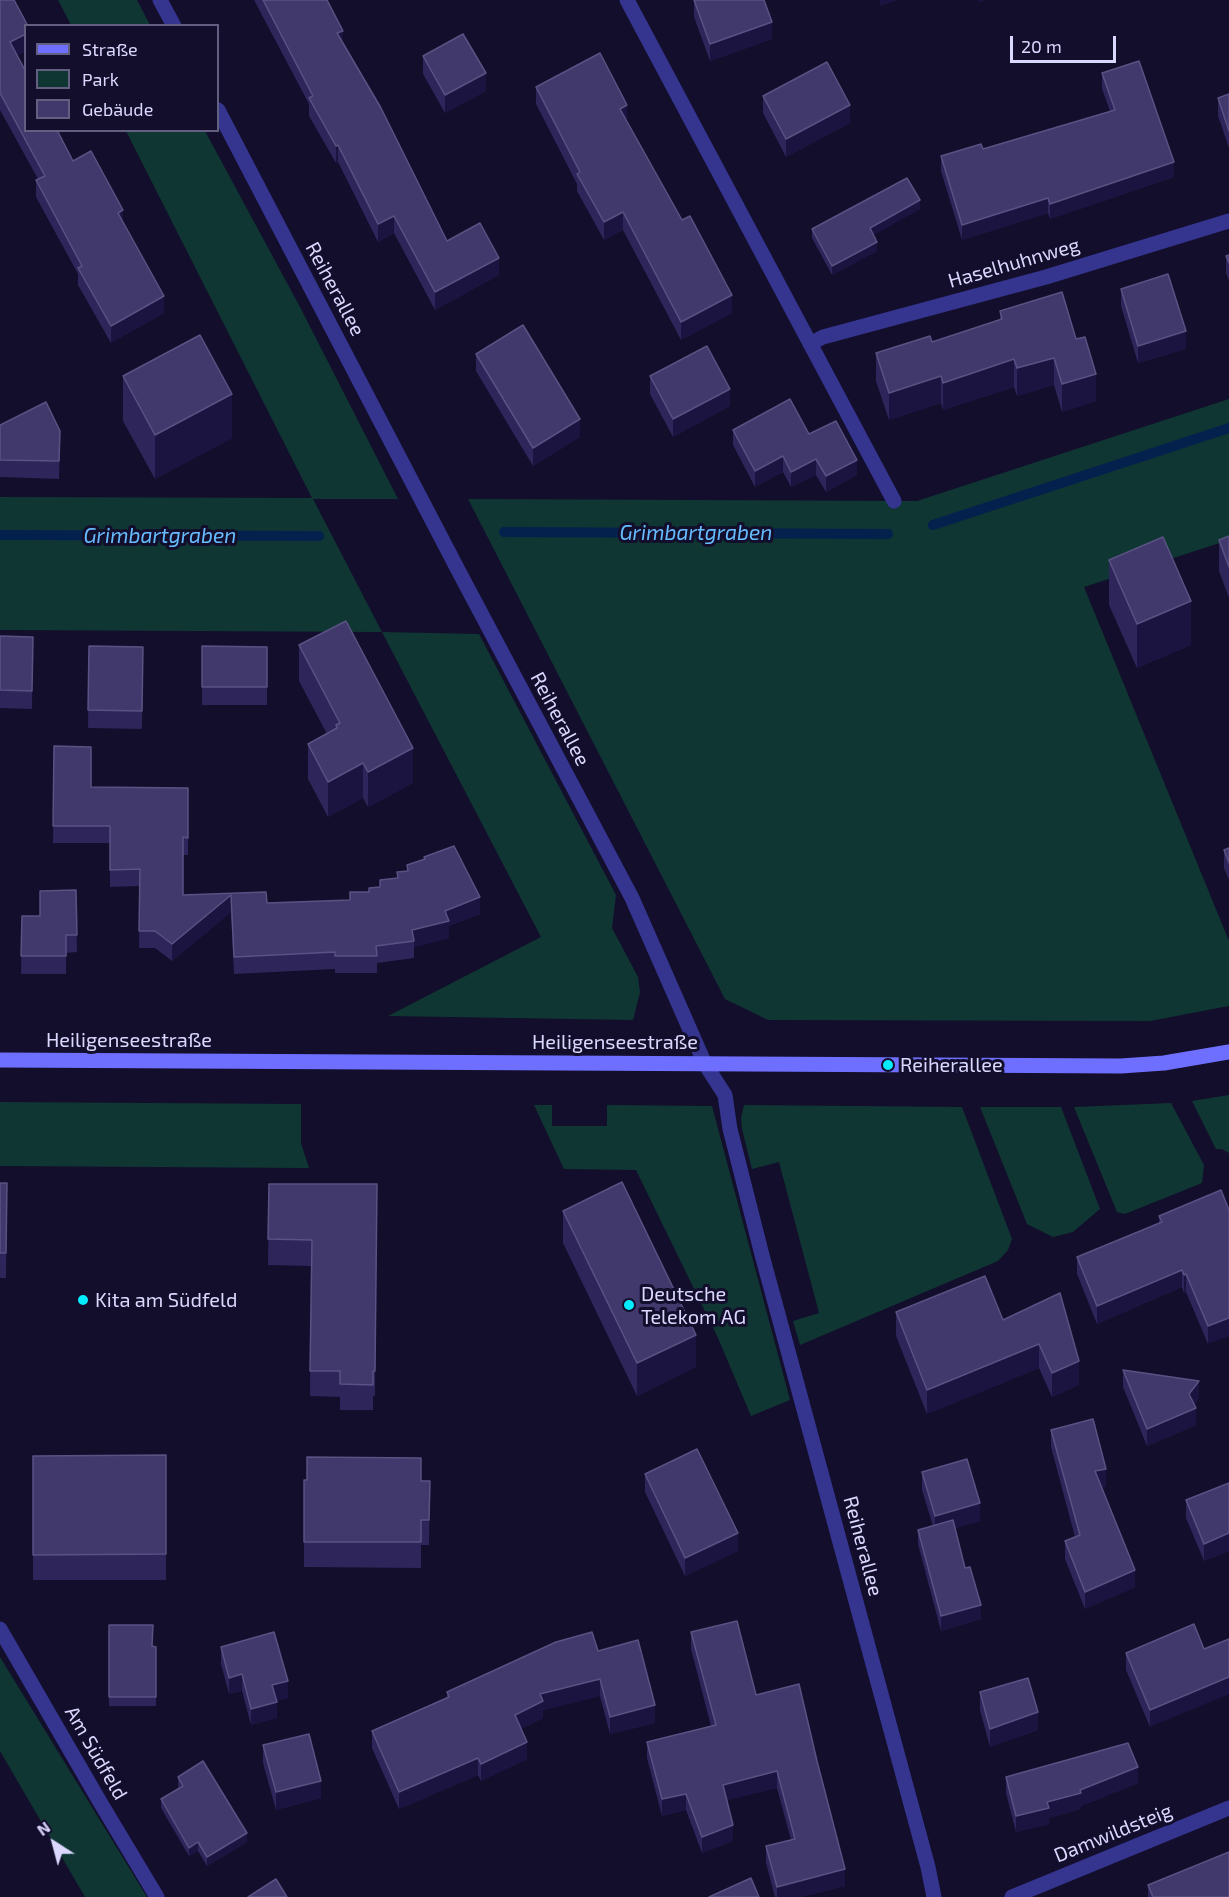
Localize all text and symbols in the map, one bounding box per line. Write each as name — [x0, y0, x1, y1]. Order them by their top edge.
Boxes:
legend — [24, 24, 219, 132]
scale bar — [1013, 24, 1120, 62]
text: 20 m — [1021, 35, 1062, 57]
text: Straße — [82, 38, 138, 60]
text: Park — [82, 68, 119, 90]
text: Gebäude — [82, 98, 153, 120]
street label: Haselhuhnweg — [945, 233, 1083, 293]
street label: Reiherallee — [300, 238, 370, 340]
water label: Grimbartgraben — [620, 520, 772, 546]
water label: Grimbartgraben — [84, 523, 236, 549]
street label: Reiherallee — [525, 668, 595, 770]
street label: Heiligenseestraße — [46, 1028, 212, 1052]
street label: Heiligenseestraße — [532, 1030, 698, 1054]
place label: Reiherallee — [900, 1053, 1003, 1077]
marker: Reiherallee — [881, 1058, 895, 1072]
place label: Deutsche Telekom AG — [641, 1282, 746, 1329]
place label: Kita am Südfeld — [95, 1288, 237, 1312]
marker: Kita am Südfeld — [76, 1293, 90, 1307]
marker: Deutsche Telekom AG — [622, 1298, 636, 1312]
street label: Reiherallee — [838, 1493, 888, 1599]
street label: Am Südfeld — [60, 1702, 132, 1804]
street label: Damwildsteig — [1050, 1798, 1176, 1868]
north arrow — [24, 1813, 84, 1873]
text: N — [33, 1817, 53, 1839]

